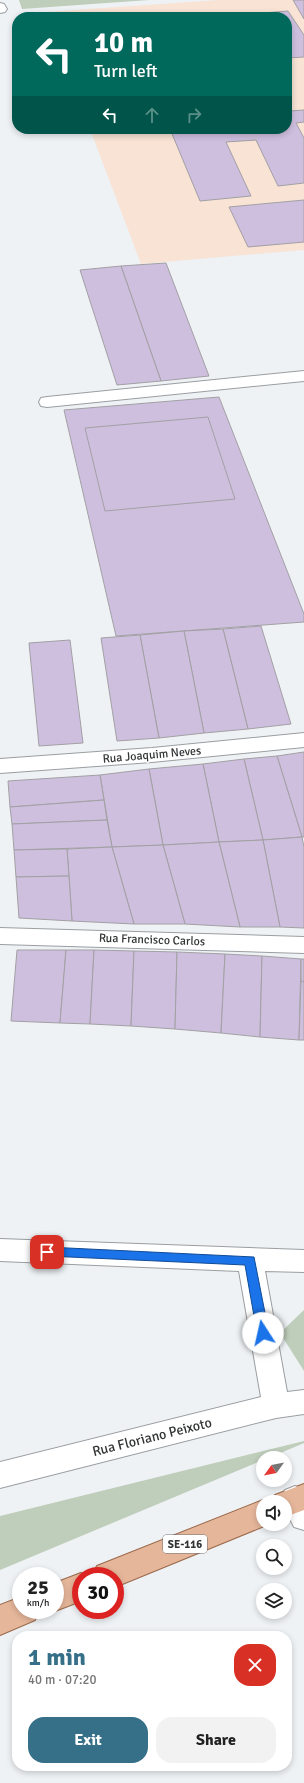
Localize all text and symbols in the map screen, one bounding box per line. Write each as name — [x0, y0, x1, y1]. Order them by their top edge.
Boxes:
text: 10 m — [94, 26, 153, 60]
icon: left — [28, 28, 80, 80]
text: Turn left — [94, 60, 157, 82]
icon: left — [99, 104, 121, 126]
icon: ahead — [141, 104, 163, 126]
icon: right — [183, 104, 205, 126]
street label: Rua Joaquim Neves — [102, 743, 202, 767]
street label: Rua Francisco Carlos — [99, 931, 205, 949]
pin — [30, 1235, 64, 1269]
icon: arrive — [36, 1241, 58, 1263]
position arrow — [242, 1312, 284, 1354]
street label: Rua Floriano Peixoto — [91, 1414, 213, 1460]
north arrow — [256, 1451, 292, 1487]
map controls — [256, 1451, 292, 1619]
button: sound — [256, 1495, 292, 1531]
road number: SE-116 — [163, 1535, 207, 1553]
button: search — [256, 1539, 292, 1575]
speed limit sign: 30 — [72, 1567, 124, 1619]
text: 25 — [27, 1575, 49, 1600]
button: layers — [256, 1583, 292, 1619]
text: km/h — [27, 1597, 49, 1609]
text: 1 min — [28, 1642, 86, 1672]
button: close — [234, 1644, 276, 1686]
text: 40 m · 07:20 — [28, 1672, 97, 1688]
button: Exit — [28, 1717, 148, 1763]
button: Share — [156, 1717, 276, 1763]

